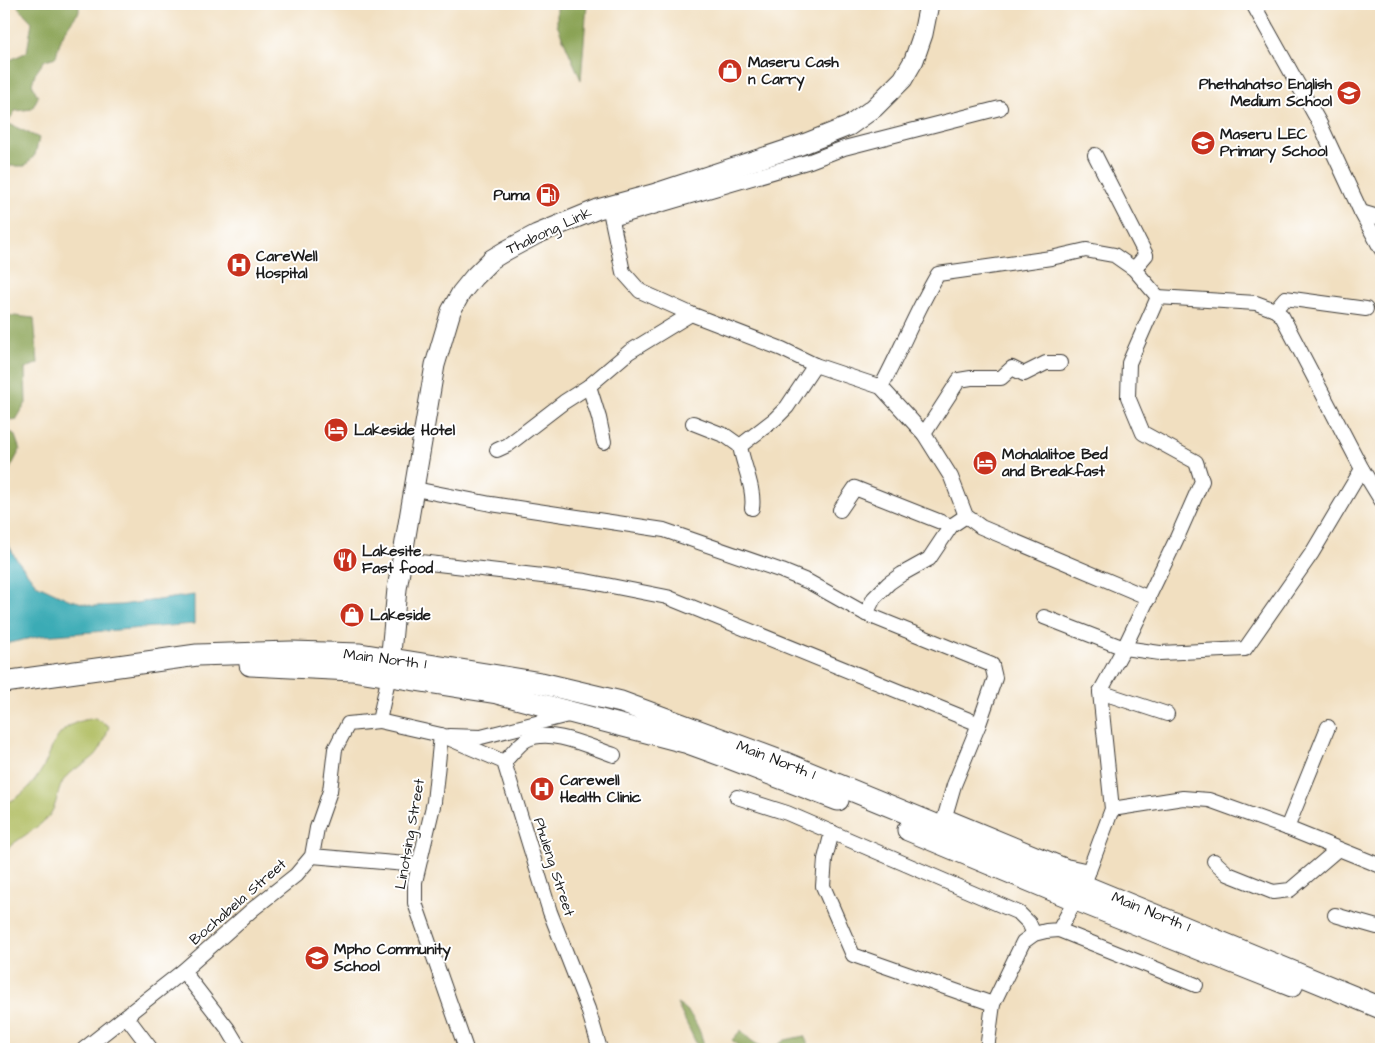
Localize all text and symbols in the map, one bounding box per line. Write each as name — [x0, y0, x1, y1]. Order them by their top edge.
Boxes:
place label: Maseru Cash n Carry — [748, 52, 839, 91]
shop icon: Maseru Cash n Carry — [717, 58, 743, 84]
place label: Phethahatso English Medium School — [1199, 74, 1333, 112]
school or university icon: Phethahatso English Medium School — [1336, 80, 1362, 106]
place label: Maseru LEC Primary School — [1220, 124, 1328, 163]
school or university icon: Maseru LEC Primary School — [1190, 130, 1216, 156]
fuel station icon: Puma — [535, 182, 561, 208]
place label: Puma — [494, 185, 530, 206]
street label: Thabong Link — [503, 202, 595, 261]
place label: CareWell Hospital — [256, 246, 318, 284]
hospital icon: CareWell Hospital — [226, 252, 252, 278]
hotel icon: Lakeside Hotel — [323, 417, 349, 443]
place label: Lakeside Hotel — [354, 420, 456, 441]
place label: Mohalalitoe Bed and Breakfast — [1001, 444, 1108, 482]
hotel icon: Mohalalitoe Bed and Breakfast — [972, 450, 998, 476]
place label: Lakesite Fast food — [362, 541, 433, 579]
restaurant icon: Lakesite Fast food — [332, 547, 358, 573]
shop icon: Lakeside — [339, 602, 365, 628]
place label: Lakeside — [370, 605, 431, 626]
street label: Main North 1 — [342, 643, 428, 675]
street label: Main North 1 — [733, 735, 819, 785]
place label: Carewell Health Clinic — [560, 770, 642, 808]
hospital icon: Carewell Health Clinic — [529, 776, 555, 802]
street label: Linotsing Street — [390, 777, 431, 891]
street label: Phuleng Street — [527, 815, 580, 919]
street label: Bochabela Street — [185, 854, 291, 950]
street label: Main North 1 — [1108, 887, 1194, 937]
place label: Mpho Community School — [333, 939, 451, 977]
school or university icon: Mpho Community School — [304, 945, 330, 971]

